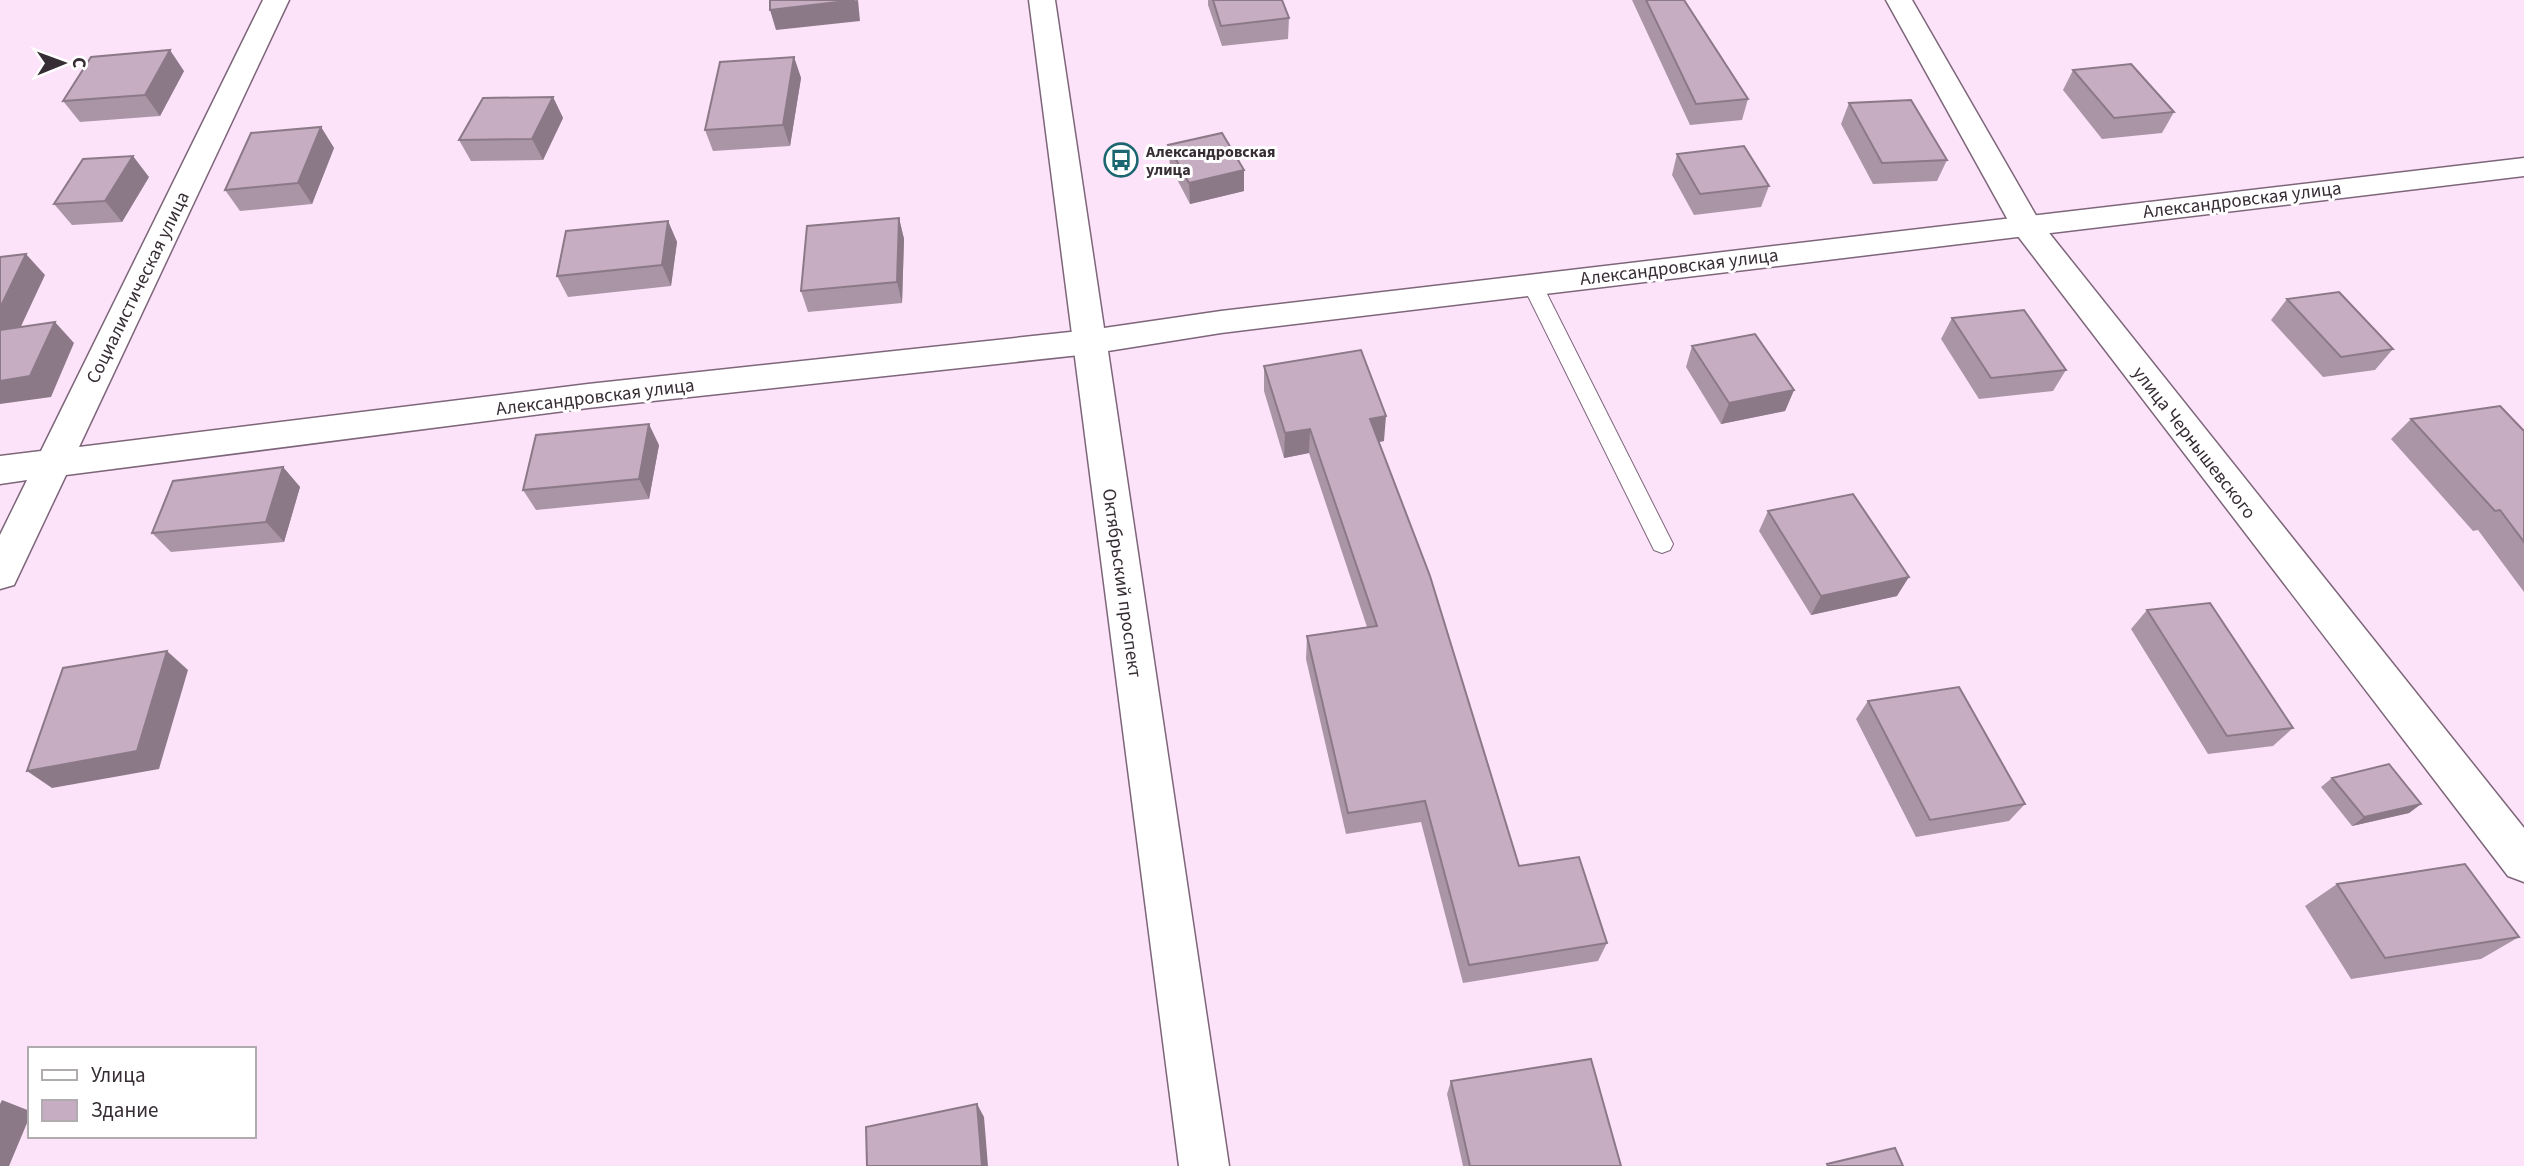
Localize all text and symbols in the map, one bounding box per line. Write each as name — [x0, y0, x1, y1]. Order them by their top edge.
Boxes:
north arrow — [28, 28, 98, 98]
text: С — [65, 57, 92, 68]
bus stop icon: Александровская улица — [1102, 141, 1140, 179]
place label: Александровская улица — [1145, 141, 1276, 181]
street label: Александровская улица — [2141, 175, 2343, 226]
street label: Социалистическая улица — [80, 187, 197, 388]
street label: Александровская улица — [1578, 242, 1780, 293]
street label: улица Чернышевского — [2126, 361, 2262, 525]
street label: Александровская улица — [494, 372, 696, 423]
street label: Октябрьский проспект — [1095, 487, 1148, 680]
legend — [28, 1047, 256, 1138]
text: Улица — [91, 1060, 146, 1090]
text: Здание — [91, 1095, 159, 1125]

